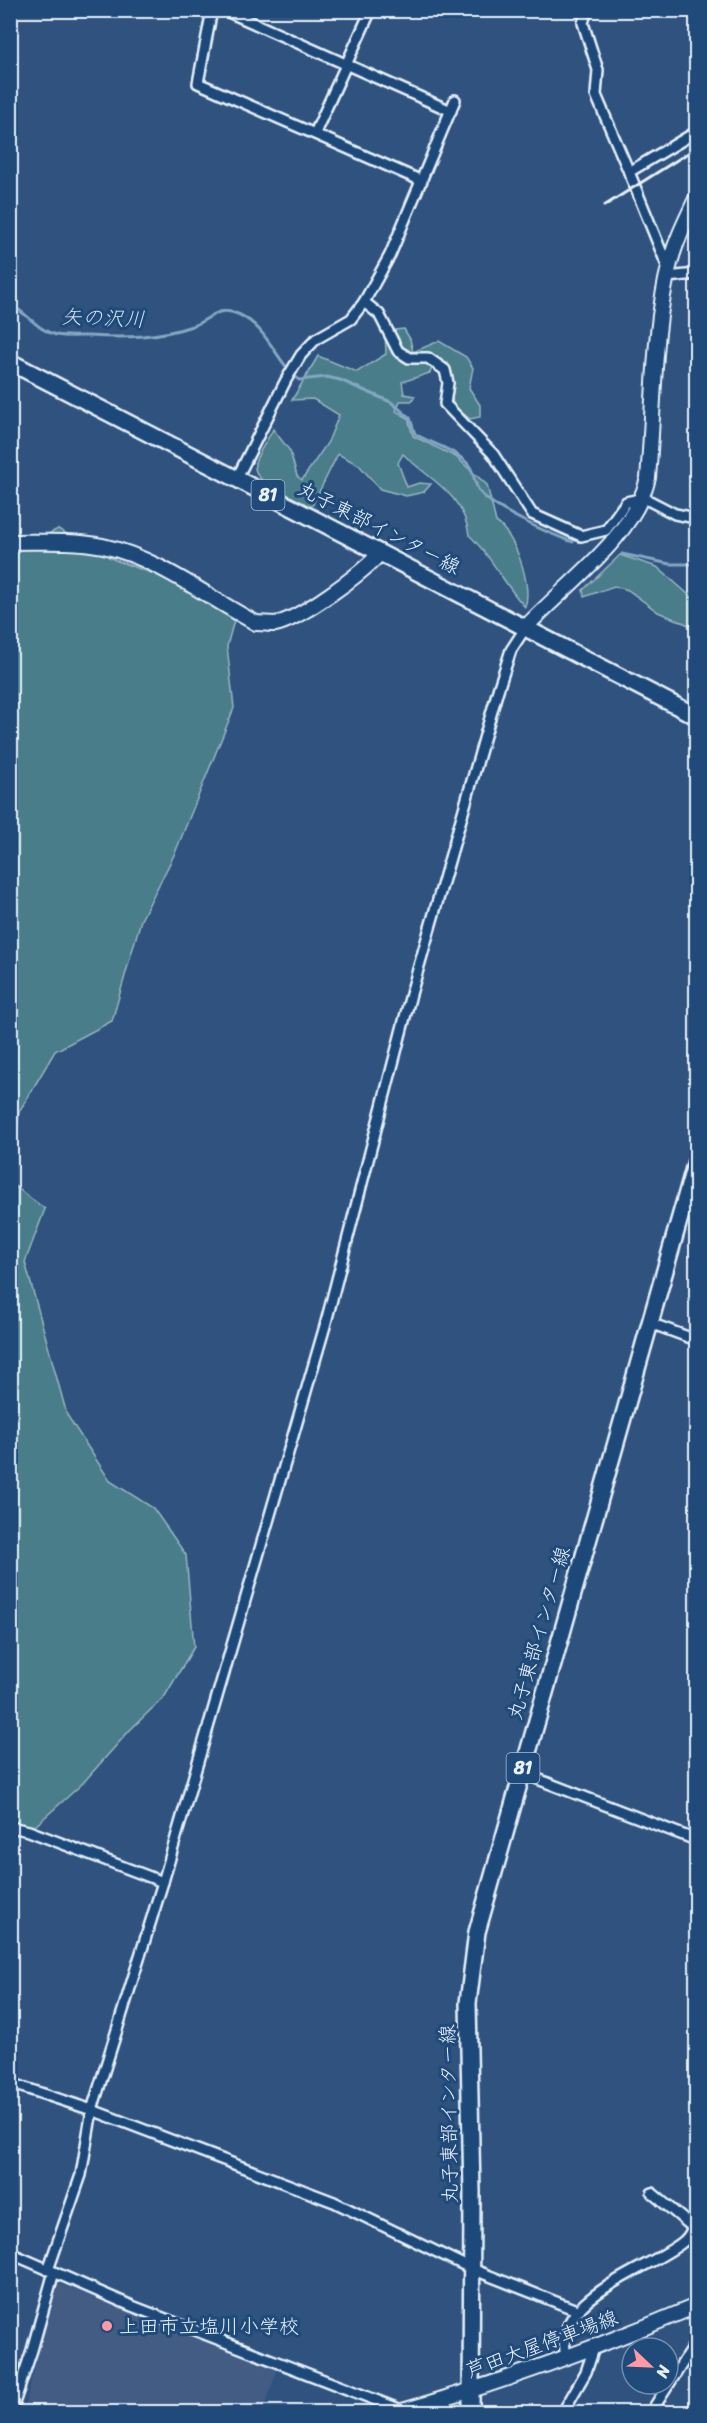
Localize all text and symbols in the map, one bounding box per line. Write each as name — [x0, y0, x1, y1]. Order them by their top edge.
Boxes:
water label: 矢の沢川 — [60, 298, 146, 338]
street label: 丸子東部インター線 — [291, 472, 467, 584]
road number: 81 — [252, 480, 284, 510]
street label: 丸子東部インター線 — [497, 1542, 581, 1724]
road number: 81 — [506, 1753, 540, 1783]
street label: 丸子東部インター線 — [430, 2024, 468, 2204]
street label: 芦田大屋停車場線 — [461, 2300, 623, 2388]
place label: 上田市立塩川小学校 — [119, 2309, 299, 2344]
marker: 上田市立塩川小学校 — [100, 2319, 114, 2333]
north arrow — [620, 2336, 680, 2396]
text: N — [647, 2360, 679, 2383]

